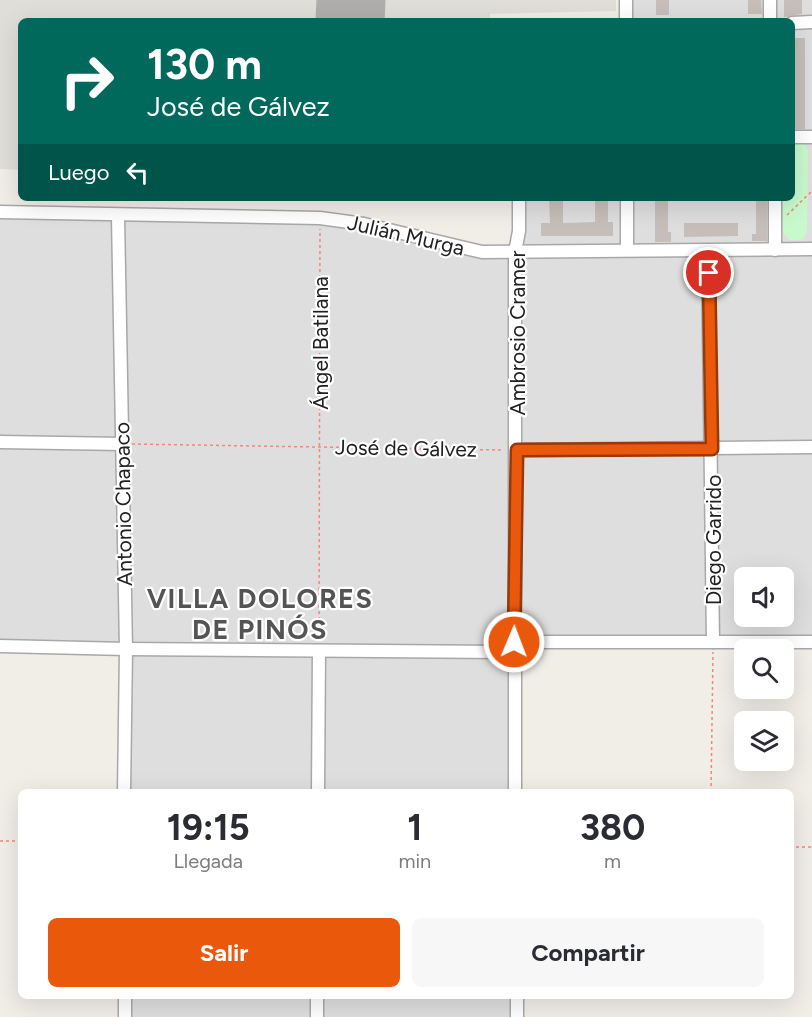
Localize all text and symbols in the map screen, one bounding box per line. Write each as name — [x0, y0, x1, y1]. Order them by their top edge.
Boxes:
text: 130 m — [147, 39, 262, 90]
icon: right — [48, 42, 126, 120]
text: José de Gálvez — [147, 90, 330, 123]
icon: left — [121, 156, 154, 189]
text: Luego — [48, 159, 109, 186]
street label: Julián Murga — [345, 209, 467, 261]
pin — [683, 247, 734, 298]
street label: Ambrosio Cramer — [505, 250, 530, 416]
icon: arrive — [692, 256, 725, 289]
street label: Ángel Batilana — [308, 276, 333, 410]
street label: Antonio Chapaco — [109, 422, 137, 586]
street label: José de Gálvez — [335, 434, 477, 462]
street label: Diego Garrido — [701, 475, 726, 605]
map controls — [734, 567, 794, 771]
button: sound — [734, 567, 794, 627]
district label: VILLA DOLORES DE PINÓS — [147, 582, 373, 646]
position arrow — [482, 610, 546, 674]
button: search — [734, 639, 794, 699]
button: layers — [734, 711, 794, 771]
text: 19:15 — [167, 806, 250, 849]
text: 1 — [407, 806, 422, 849]
text: 380 — [580, 806, 645, 849]
text: Llegada — [173, 849, 243, 873]
text: min — [398, 849, 431, 873]
text: m — [604, 849, 621, 873]
button: Salir — [48, 918, 400, 987]
button: Compartir — [412, 918, 764, 987]

